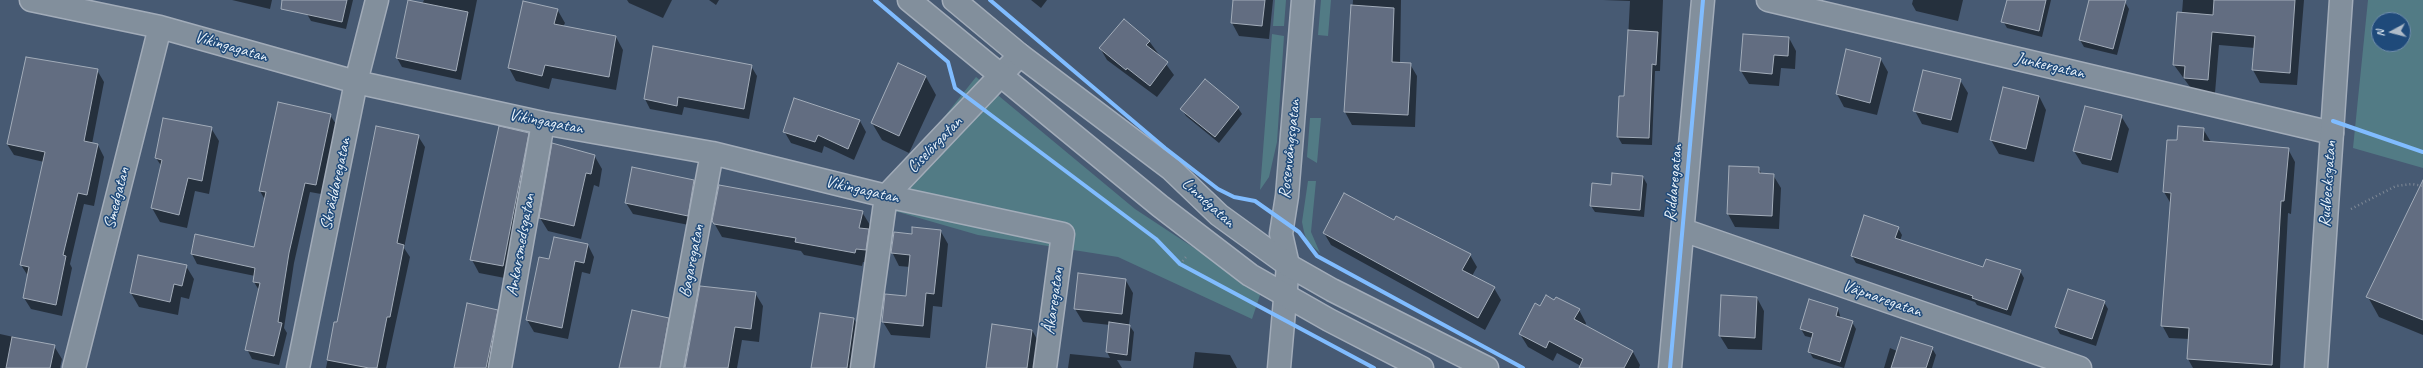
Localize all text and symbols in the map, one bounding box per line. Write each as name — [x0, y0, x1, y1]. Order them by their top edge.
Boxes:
north arrow — [2371, 12, 2411, 52]
street label: Vikingagatan — [192, 27, 270, 67]
text: N — [2373, 29, 2387, 38]
street label: Junkergatan — [2013, 48, 2087, 84]
street label: Rosenvångsgatan — [1275, 98, 1305, 200]
street label: Vikingagatan — [507, 105, 585, 139]
street label: Ciselörgatan — [903, 112, 967, 178]
street label: Skräddaregatan — [316, 136, 356, 232]
street label: Rudbecksgatan — [2315, 140, 2341, 228]
street label: Riddaregatan — [1660, 143, 1688, 223]
street label: Smedgatan — [99, 165, 135, 231]
street label: Vikingagatan — [823, 172, 901, 208]
street label: Linnégatan — [1177, 174, 1239, 232]
street label: Ankarsmedsgatan — [502, 192, 540, 298]
street label: Bagaregatan — [675, 223, 709, 299]
street label: Åkaregatan — [1039, 266, 1069, 336]
street label: Väpnaregatan — [1840, 276, 1924, 322]

